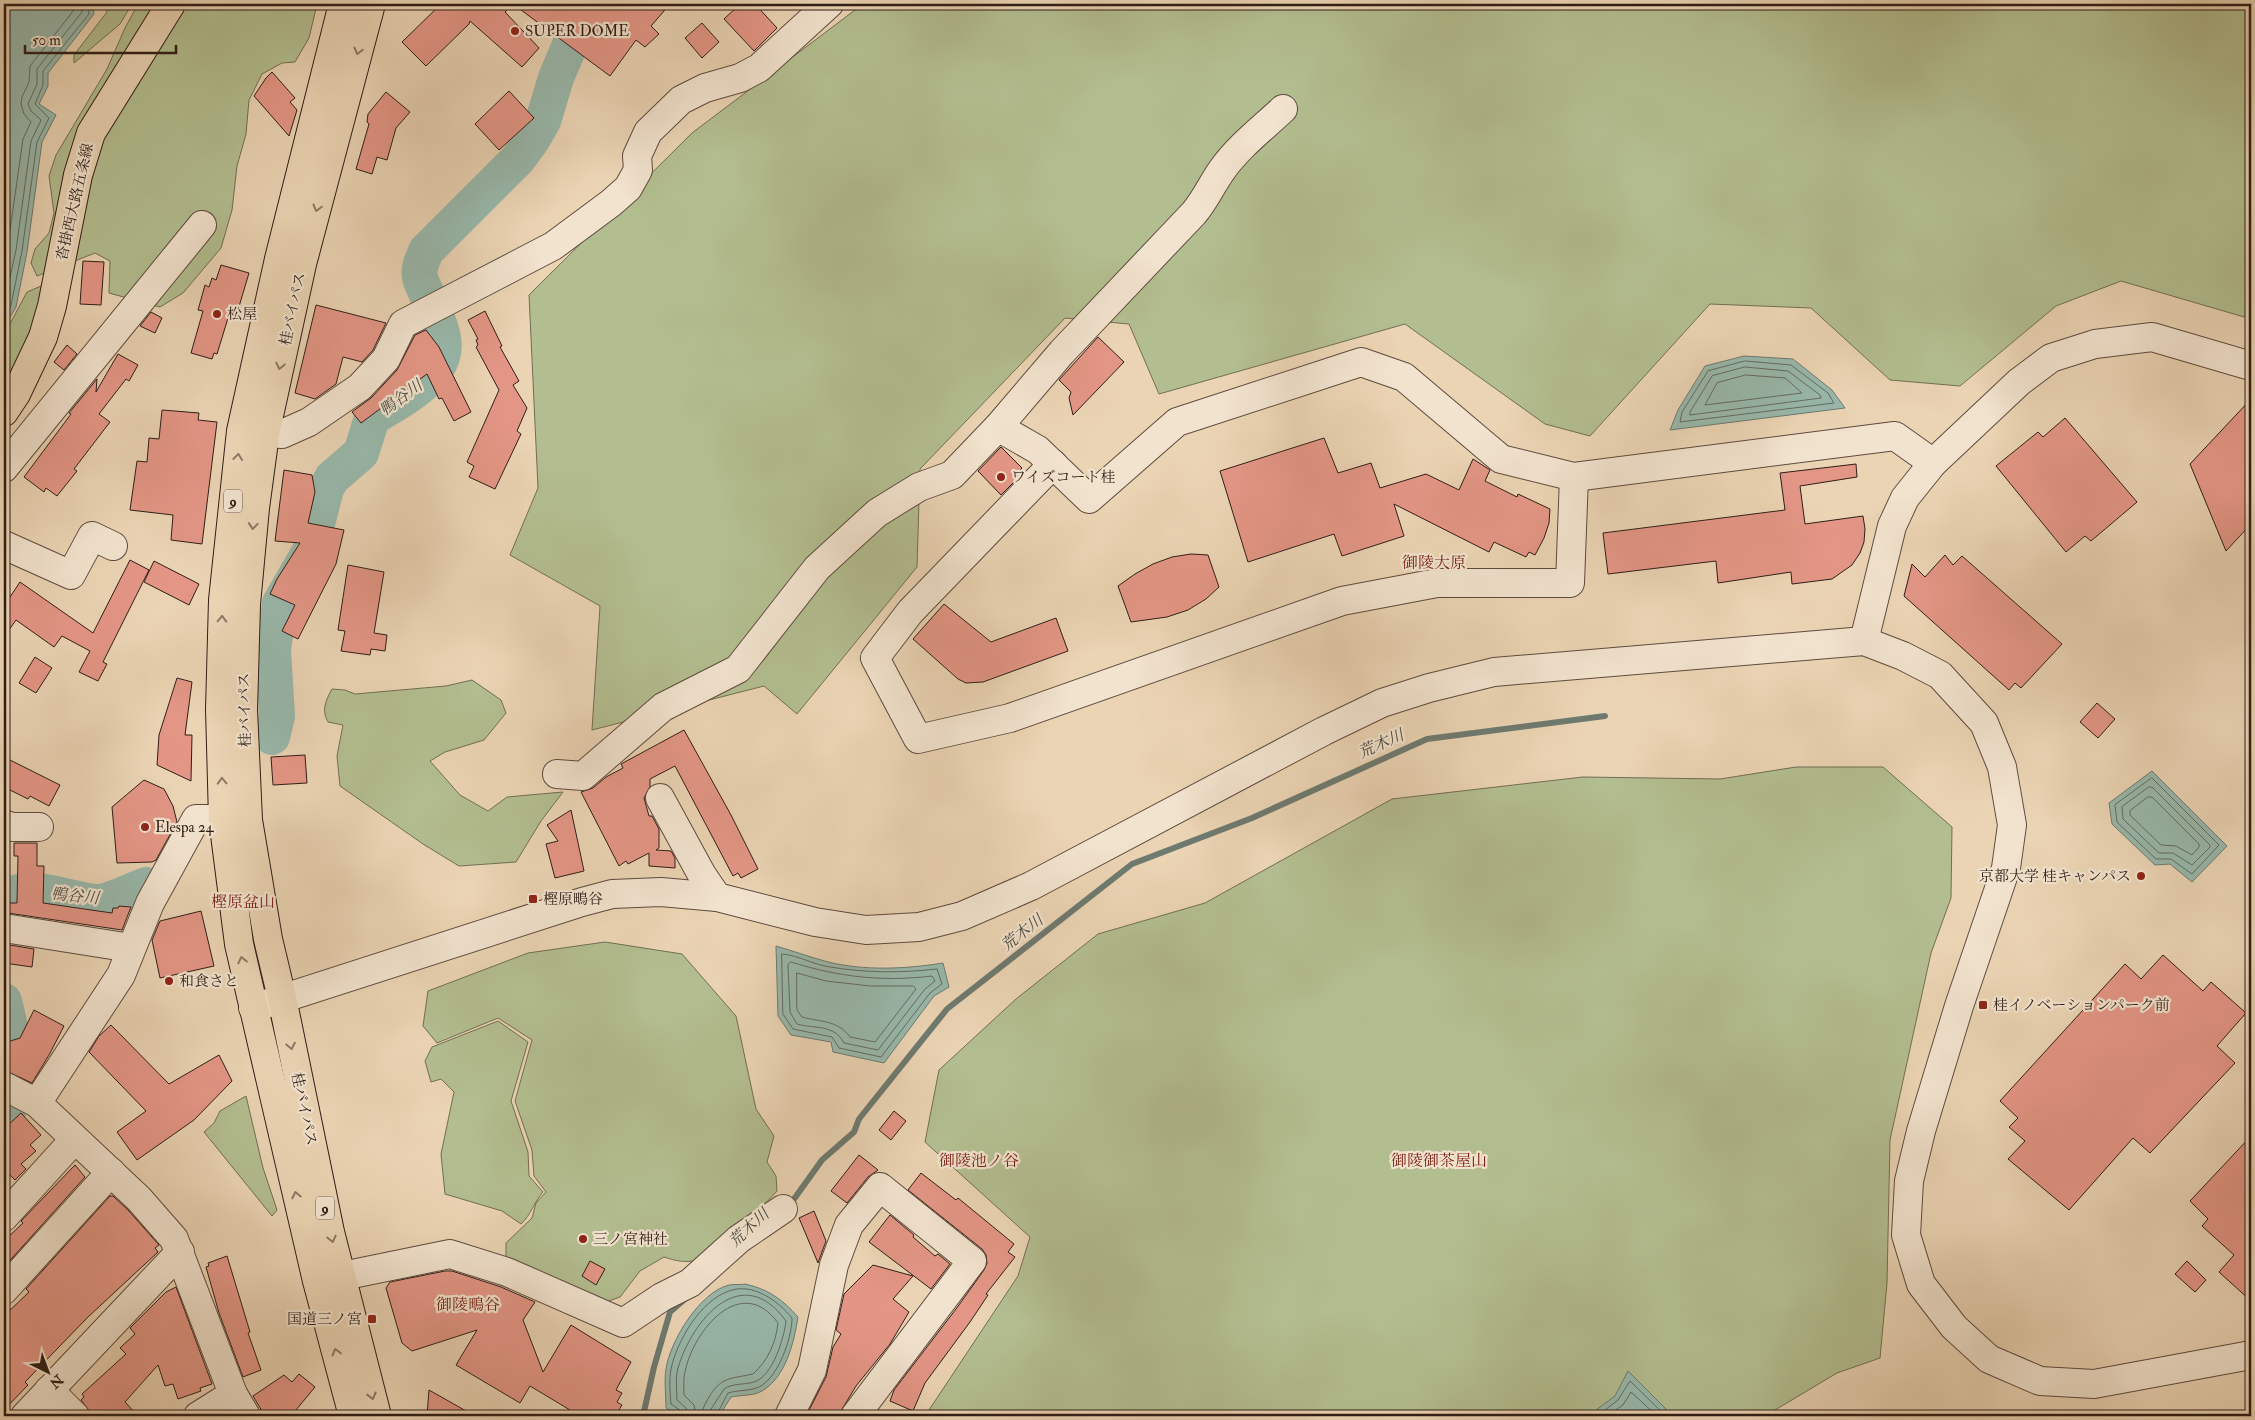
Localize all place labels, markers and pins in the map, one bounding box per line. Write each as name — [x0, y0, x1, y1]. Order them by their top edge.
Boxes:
place label: SUPER DOME — [525, 22, 629, 41]
marker: SUPER DOME — [509, 25, 521, 37]
place label: 松屋 — [227, 305, 257, 324]
marker: 松屋 — [211, 308, 223, 320]
place label: ワイズコート桂 — [1011, 468, 1115, 487]
marker: ワイズコート桂 — [995, 471, 1007, 483]
place label: Elespa 24 — [155, 818, 215, 838]
marker: Elespa 24 — [139, 821, 151, 833]
place label: 京都大学 桂キャンパス — [1979, 867, 2131, 886]
marker: 京都大学 桂キャンパス — [2135, 870, 2147, 882]
place label: 樫原鴫谷 — [543, 890, 603, 909]
marker: 樫原鴫谷 — [527, 893, 539, 905]
place label: 和食さと — [179, 972, 239, 991]
marker: 和食さと — [163, 975, 175, 987]
place label: 桂イノベーションパーク前 — [1993, 996, 2170, 1015]
marker: 桂イノベーションパーク前 — [1977, 999, 1989, 1011]
place label: 三ノ宮神社 — [593, 1230, 668, 1249]
marker: 三ノ宮神社 — [577, 1233, 589, 1245]
place label: 国道三ノ宮 — [287, 1310, 362, 1329]
marker: 国道三ノ宮 — [366, 1313, 378, 1325]

